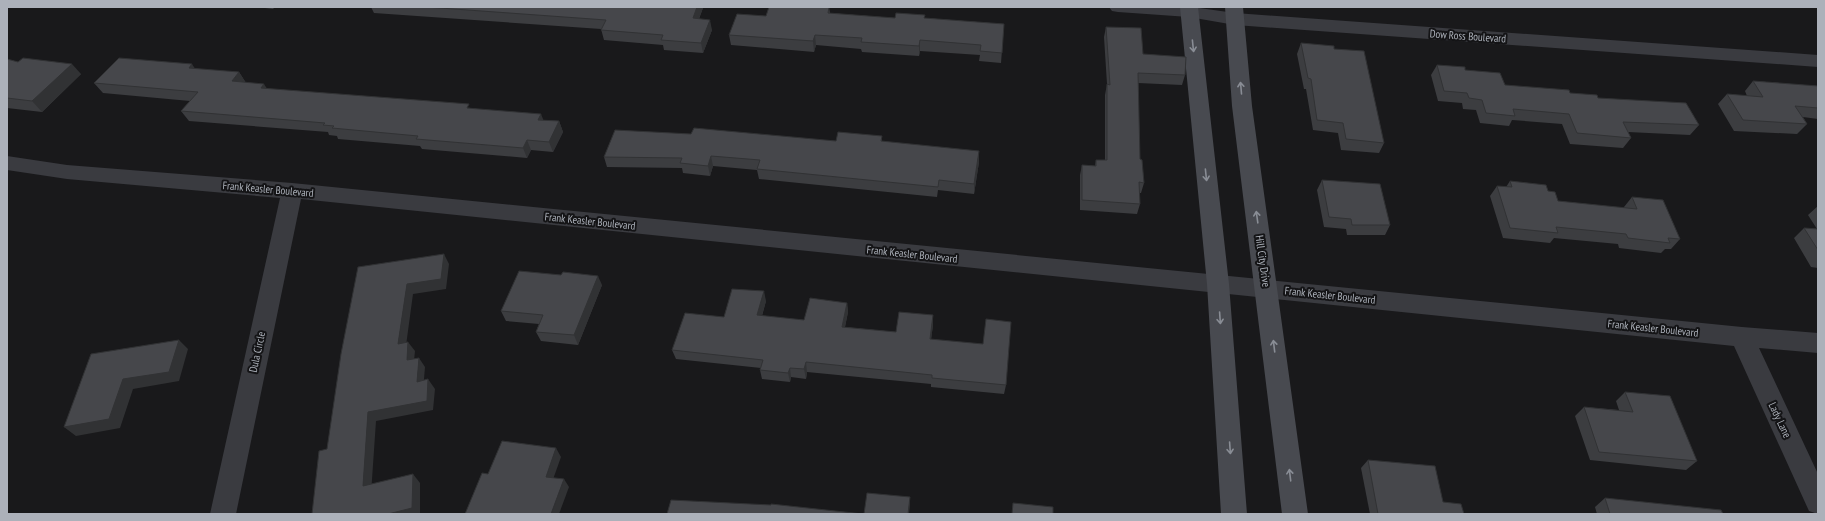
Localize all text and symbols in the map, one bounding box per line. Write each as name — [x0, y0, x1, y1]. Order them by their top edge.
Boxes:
street label: Dow Ross Boulevard — [1429, 26, 1507, 46]
one-way arrow — [1189, 39, 1197, 52]
one-way arrow — [1237, 82, 1244, 95]
one-way arrow — [1203, 168, 1210, 181]
street label: Frank Keasler Boulevard — [222, 178, 314, 200]
street label: Frank Keasler Boulevard — [544, 209, 636, 233]
one-way arrow — [1253, 211, 1261, 224]
street label: Hill City Drive — [1252, 234, 1274, 288]
street label: Frank Keasler Boulevard — [866, 242, 958, 266]
street label: Frank Keasler Boulevard — [1284, 283, 1376, 307]
one-way arrow — [1217, 311, 1224, 324]
street label: Frank Keasler Boulevard — [1607, 316, 1699, 340]
street label: Dula Circle — [246, 330, 268, 374]
one-way arrow — [1270, 340, 1278, 353]
street label: Lady Lane — [1766, 400, 1795, 441]
one-way arrow — [1226, 441, 1233, 454]
one-way arrow — [1286, 469, 1294, 482]

